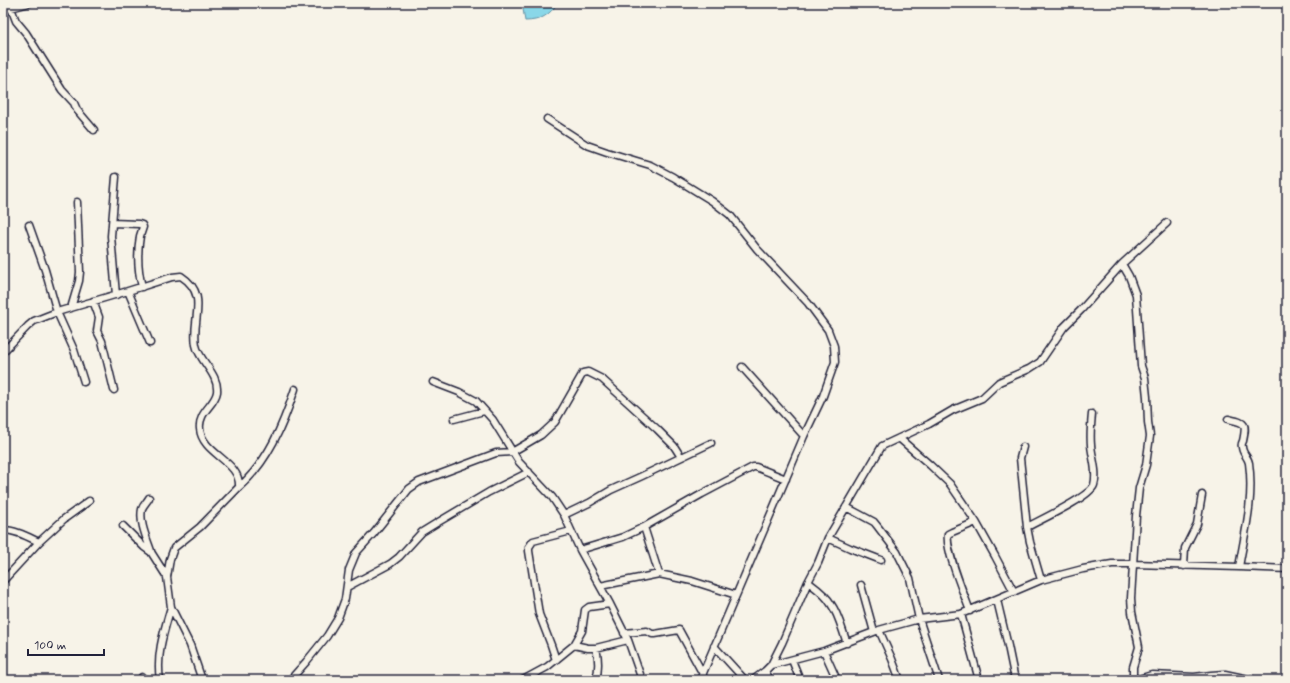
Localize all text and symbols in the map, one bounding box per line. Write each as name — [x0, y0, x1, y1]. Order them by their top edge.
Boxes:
scale bar — [28, 631, 104, 657]
text: 100 m — [34, 638, 66, 654]

